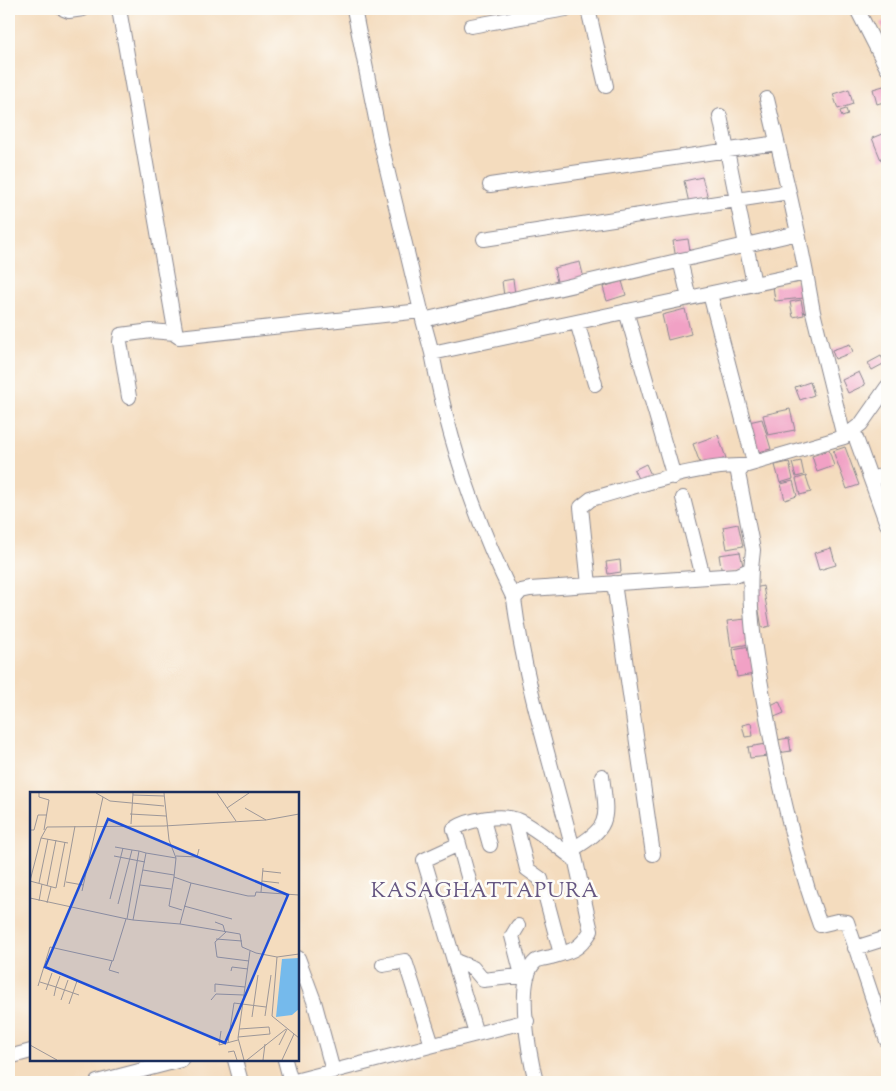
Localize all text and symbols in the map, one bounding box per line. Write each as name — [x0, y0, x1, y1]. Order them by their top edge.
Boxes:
inset map — [30, 792, 299, 1061]
district label: KASAGHATTAPURA — [371, 877, 599, 907]

